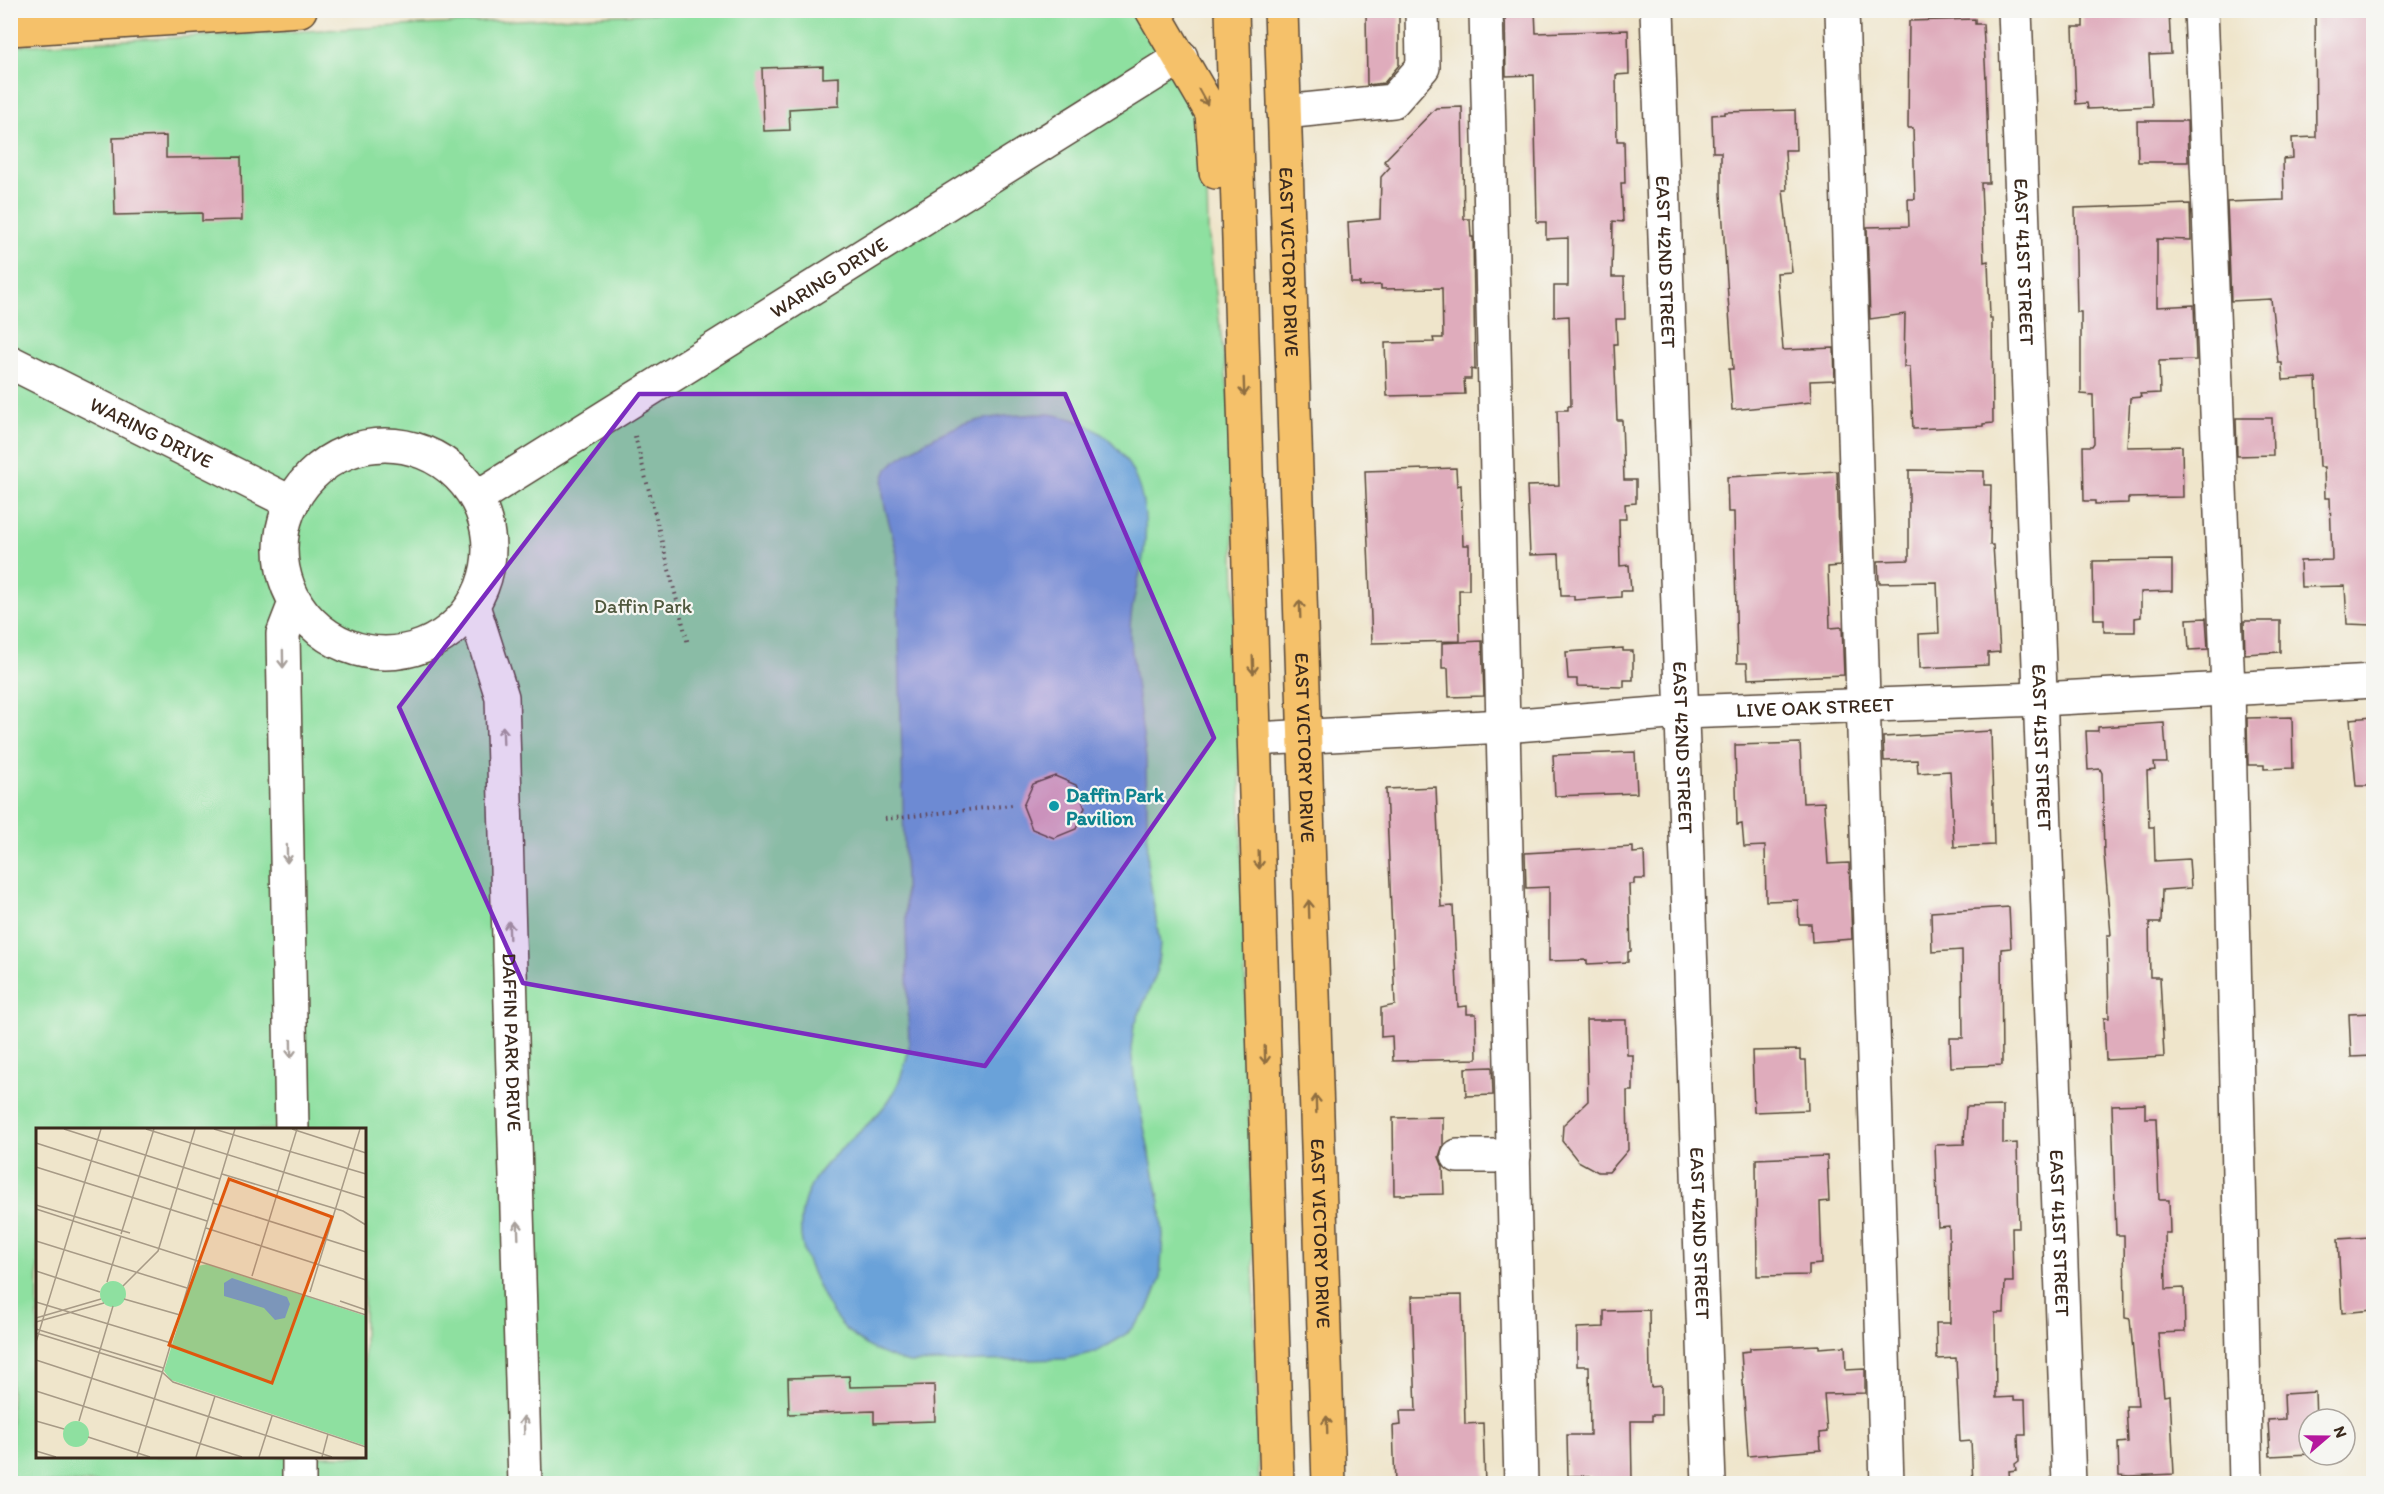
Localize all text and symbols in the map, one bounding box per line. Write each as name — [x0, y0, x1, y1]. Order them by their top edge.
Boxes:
one-way arrow — [1197, 88, 1209, 105]
street label: EAST VICTORY DRIVE — [1274, 167, 1304, 357]
street label: EAST 42ND STREET — [1651, 175, 1681, 349]
street label: EAST 41ST STREET — [2009, 178, 2039, 346]
street label: WARING DRIVE — [765, 232, 892, 323]
one-way arrow — [1238, 376, 1250, 396]
street label: WARING DRIVE — [86, 392, 217, 473]
park label: Daffin Park — [594, 594, 693, 618]
one-way arrow — [1294, 600, 1305, 620]
one-way arrow — [278, 648, 289, 668]
street label: EAST VICTORY DRIVE — [1290, 652, 1320, 843]
one-way arrow — [1247, 655, 1259, 675]
street label: EAST 42ND STREET — [1668, 661, 1698, 834]
street label: EAST 41ST STREET — [2027, 664, 2057, 831]
street label: LIVE OAK STREET — [1736, 692, 1894, 722]
one-way arrow — [497, 726, 509, 746]
place label: Daffin Park Pavilion — [1066, 783, 1165, 830]
marker: Daffin Park Pavilion — [1047, 799, 1061, 813]
one-way arrow — [281, 843, 293, 863]
one-way arrow — [1253, 850, 1265, 870]
one-way arrow — [1304, 900, 1315, 920]
one-way arrow — [503, 921, 514, 941]
street label: DAFFIN PARK DRIVE — [497, 953, 527, 1132]
one-way arrow — [285, 1038, 297, 1058]
one-way arrow — [1259, 1045, 1270, 1065]
one-way arrow — [1310, 1095, 1322, 1115]
inset map — [36, 1128, 366, 1458]
street label: EAST VICTORY DRIVE — [1306, 1138, 1336, 1329]
street label: EAST 42ND STREET — [1685, 1147, 1715, 1320]
street label: EAST 41ST STREET — [2045, 1149, 2075, 1317]
one-way arrow — [512, 1221, 524, 1241]
north arrow — [2297, 1407, 2357, 1467]
one-way arrow — [518, 1416, 529, 1436]
one-way arrow — [1321, 1416, 1333, 1436]
text: N — [2330, 1424, 2351, 1440]

